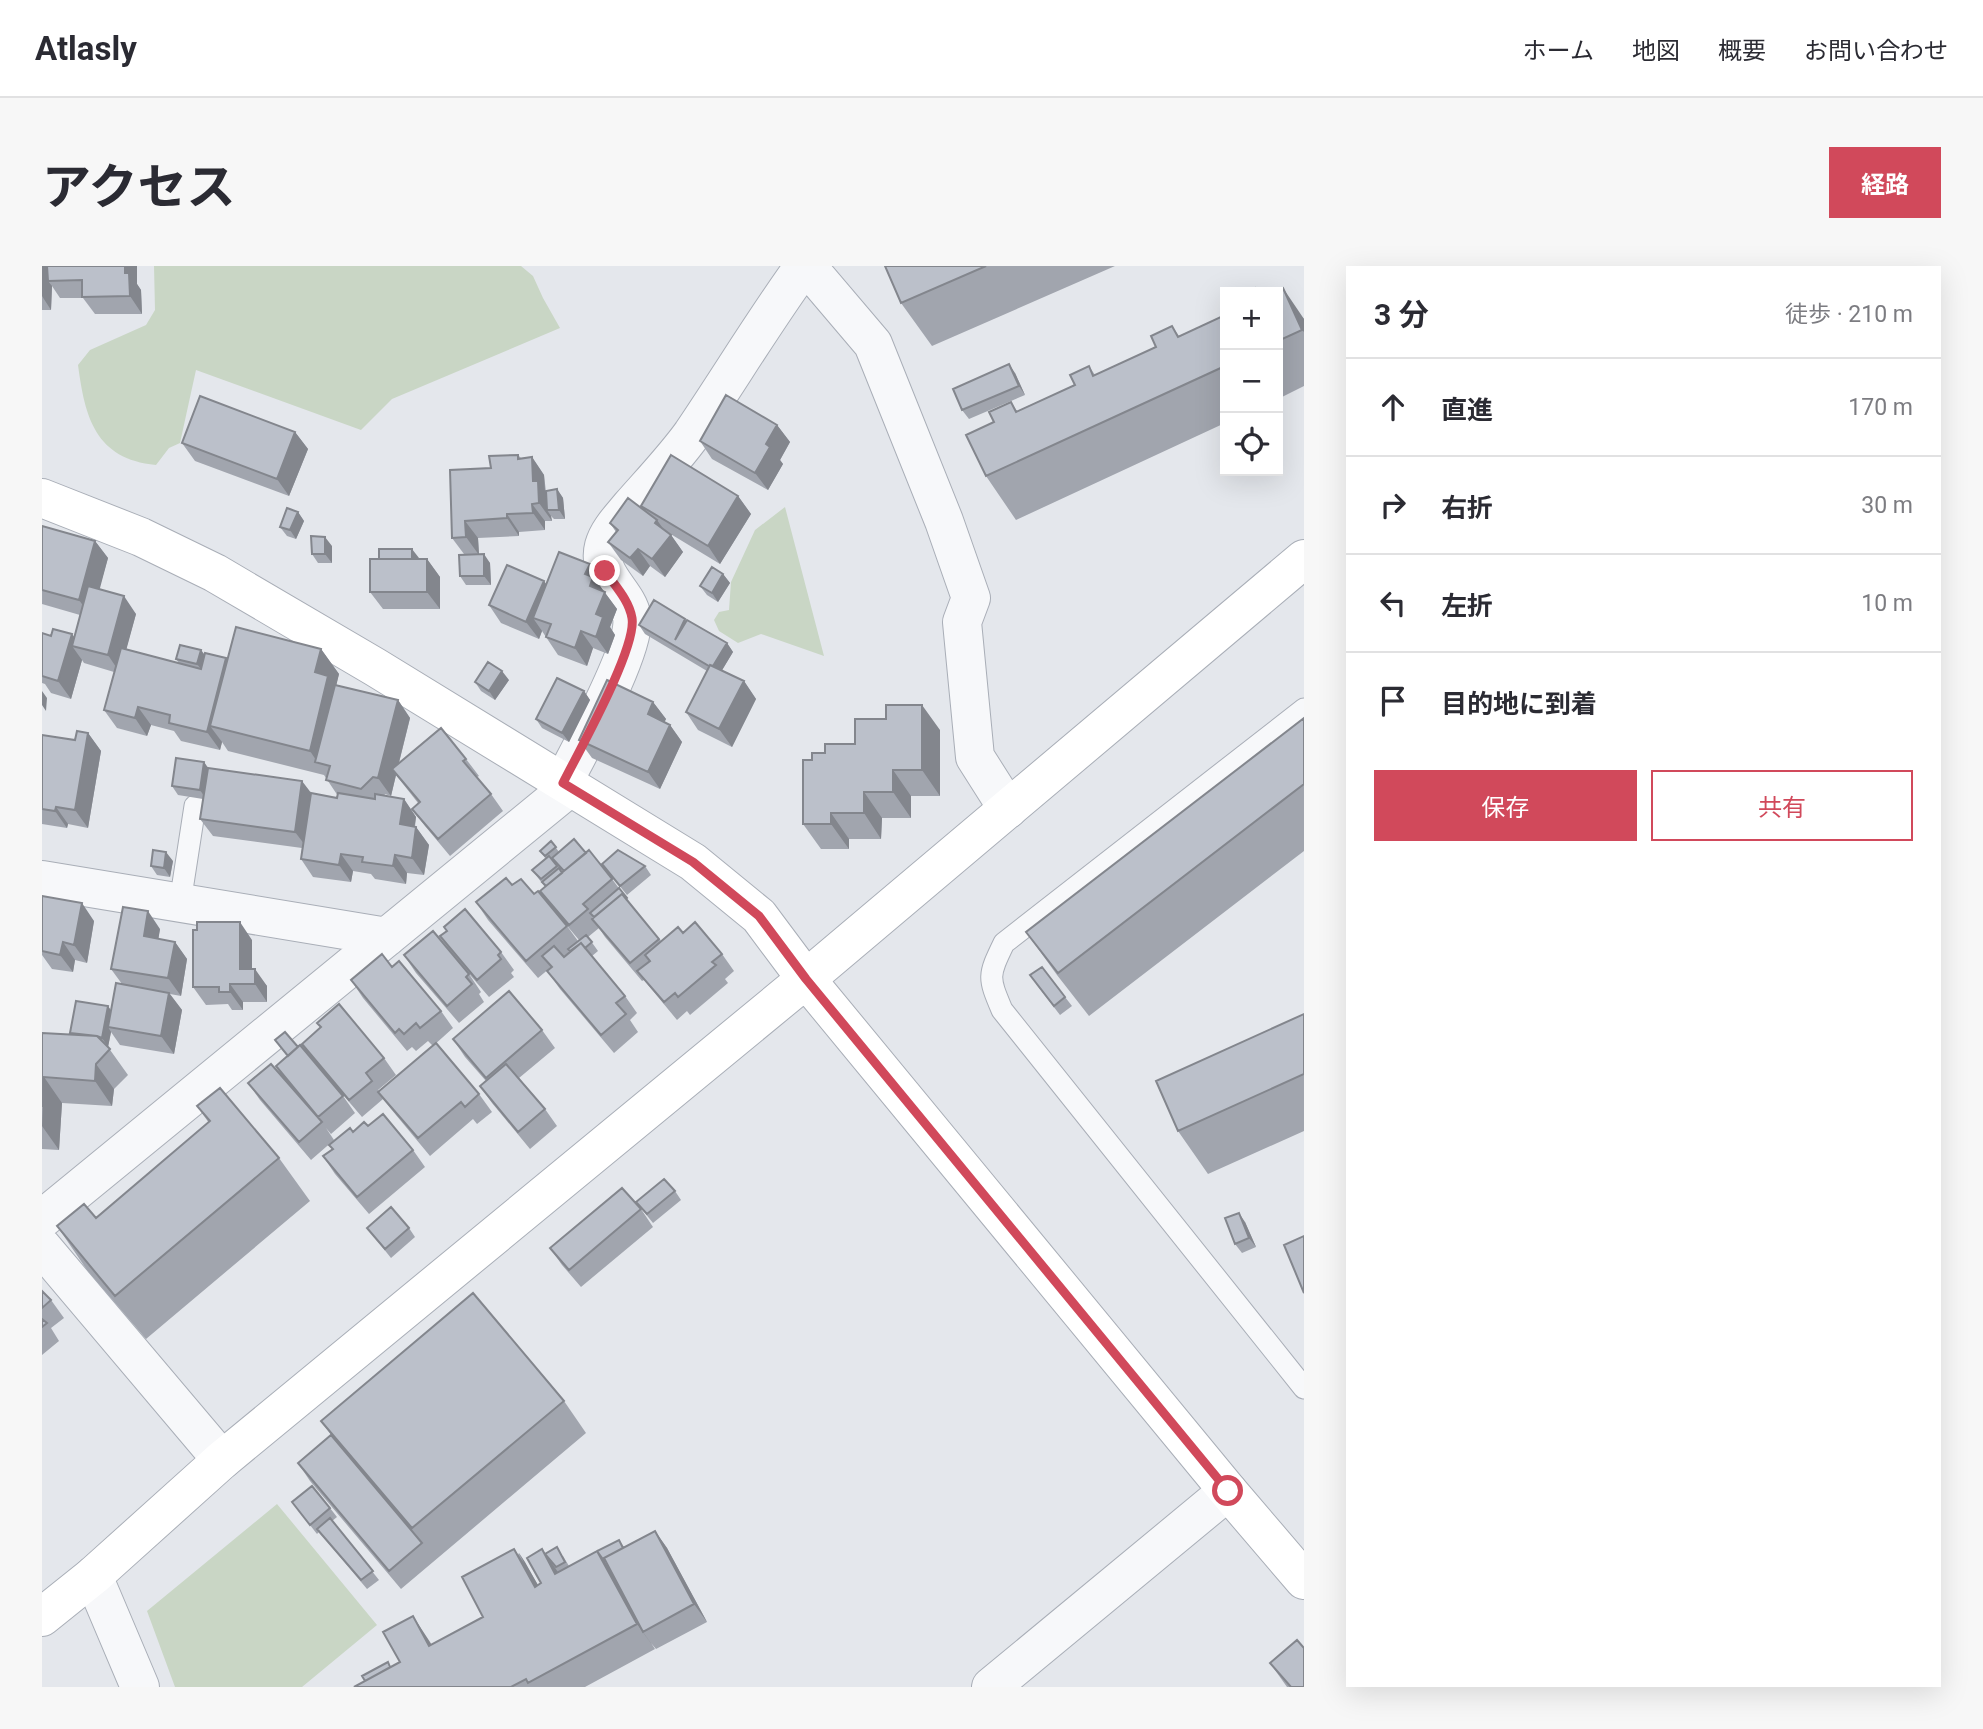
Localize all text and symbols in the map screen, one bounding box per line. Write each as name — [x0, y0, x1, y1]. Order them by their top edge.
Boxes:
text: Atlasly — [35, 29, 137, 68]
text: ホーム — [1523, 37, 1594, 65]
text: 地図 — [1632, 37, 1680, 65]
text: 概要 — [1718, 37, 1766, 65]
text: お問い合わせ — [1804, 37, 1948, 65]
button: 経路 — [1829, 147, 1941, 218]
text: アクセス — [42, 159, 236, 216]
map controls — [1220, 287, 1283, 476]
button: + — [1220, 287, 1283, 350]
text: 3 分 — [1374, 297, 1429, 332]
text: 徒歩 · 210 m — [1785, 301, 1913, 328]
button: − — [1220, 350, 1283, 413]
icon: ahead — [1374, 388, 1412, 426]
text: 170 m — [1848, 394, 1913, 421]
text: 直進 — [1441, 395, 1493, 425]
button: locate — [1220, 413, 1283, 476]
icon: right — [1374, 486, 1412, 524]
text: 30 m — [1861, 492, 1913, 519]
text: 右折 — [1441, 493, 1493, 523]
route end — [589, 555, 620, 586]
icon: left — [1374, 584, 1412, 622]
text: 10 m — [1861, 590, 1913, 617]
text: 左折 — [1441, 591, 1493, 621]
icon: arrive — [1374, 682, 1412, 720]
text: 目的地に到着 — [1441, 689, 1597, 719]
button: 保存 — [1374, 770, 1637, 841]
button: 共有 — [1651, 770, 1913, 841]
route start — [1212, 1475, 1243, 1506]

